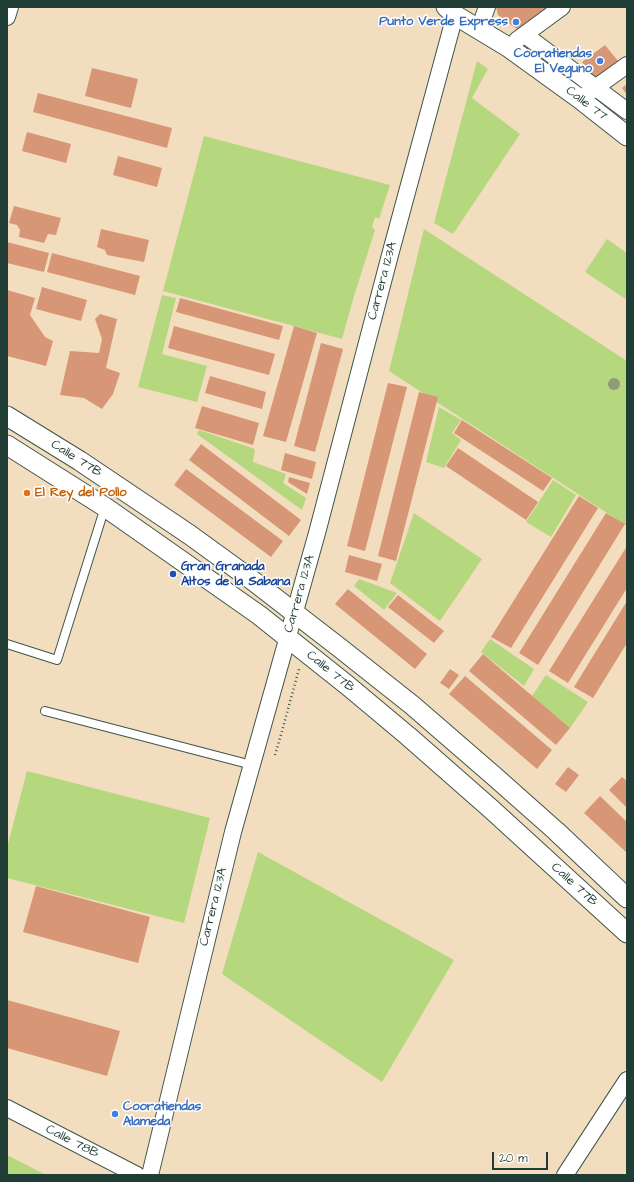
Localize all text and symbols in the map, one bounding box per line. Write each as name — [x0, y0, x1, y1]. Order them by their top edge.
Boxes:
place label: Punto Verde Express — [379, 14, 508, 30]
marker: Punto Verde Express — [511, 17, 521, 27]
place label: Cooratiendas El Veguno — [514, 46, 592, 77]
marker: Cooratiendas El Veguno — [595, 56, 605, 66]
street label: Calle 77 — [562, 83, 610, 125]
street label: Carrera 123A — [365, 240, 401, 322]
street label: Calle 77B — [48, 437, 104, 481]
place label: El Rey del Pollo — [35, 485, 127, 501]
marker: El Rey del Pollo — [22, 488, 32, 498]
street label: Carrera 123A — [281, 553, 319, 635]
place label: Gran Granada Altos de la Sabana — [181, 559, 290, 590]
marker: Gran Granada Altos de la Sabana — [168, 569, 178, 579]
street label: Calle 77B — [303, 648, 357, 696]
street label: Calle 77B — [547, 860, 601, 910]
street label: Carrera 123A — [197, 866, 231, 948]
place label: Cooratiendas Alameda — [123, 1099, 201, 1130]
marker: Cooratiendas Alameda — [110, 1109, 120, 1119]
street label: Calle 78B — [43, 1122, 101, 1162]
scale bar — [494, 1144, 550, 1170]
text: 20 m — [499, 1150, 528, 1167]

